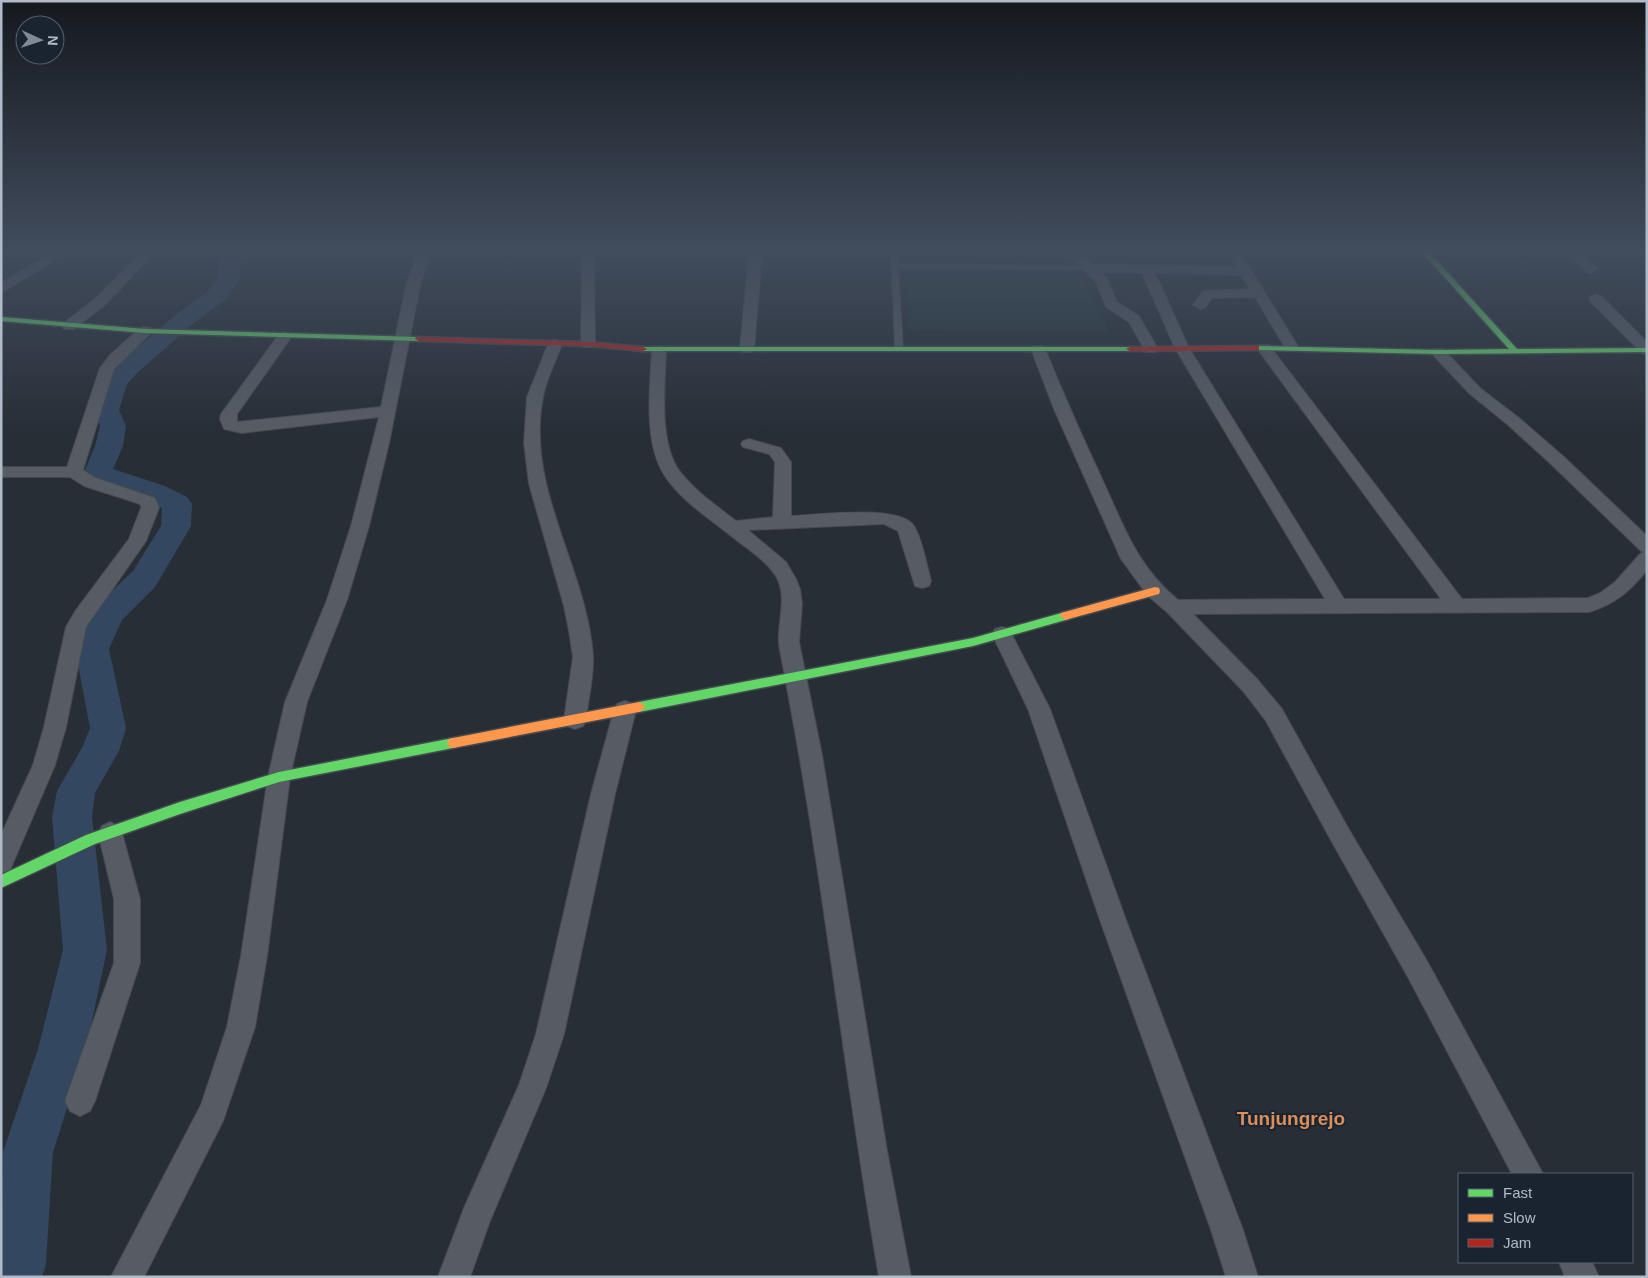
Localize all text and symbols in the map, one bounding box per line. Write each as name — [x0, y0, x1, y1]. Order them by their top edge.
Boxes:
north arrow — [15, 15, 65, 65]
text: N — [45, 35, 61, 46]
district label: Tunjungrejo — [1237, 1108, 1345, 1129]
legend — [1458, 1173, 1633, 1263]
text: Fast — [1503, 1184, 1533, 1201]
text: Slow — [1503, 1209, 1536, 1226]
text: Jam — [1503, 1234, 1531, 1251]

